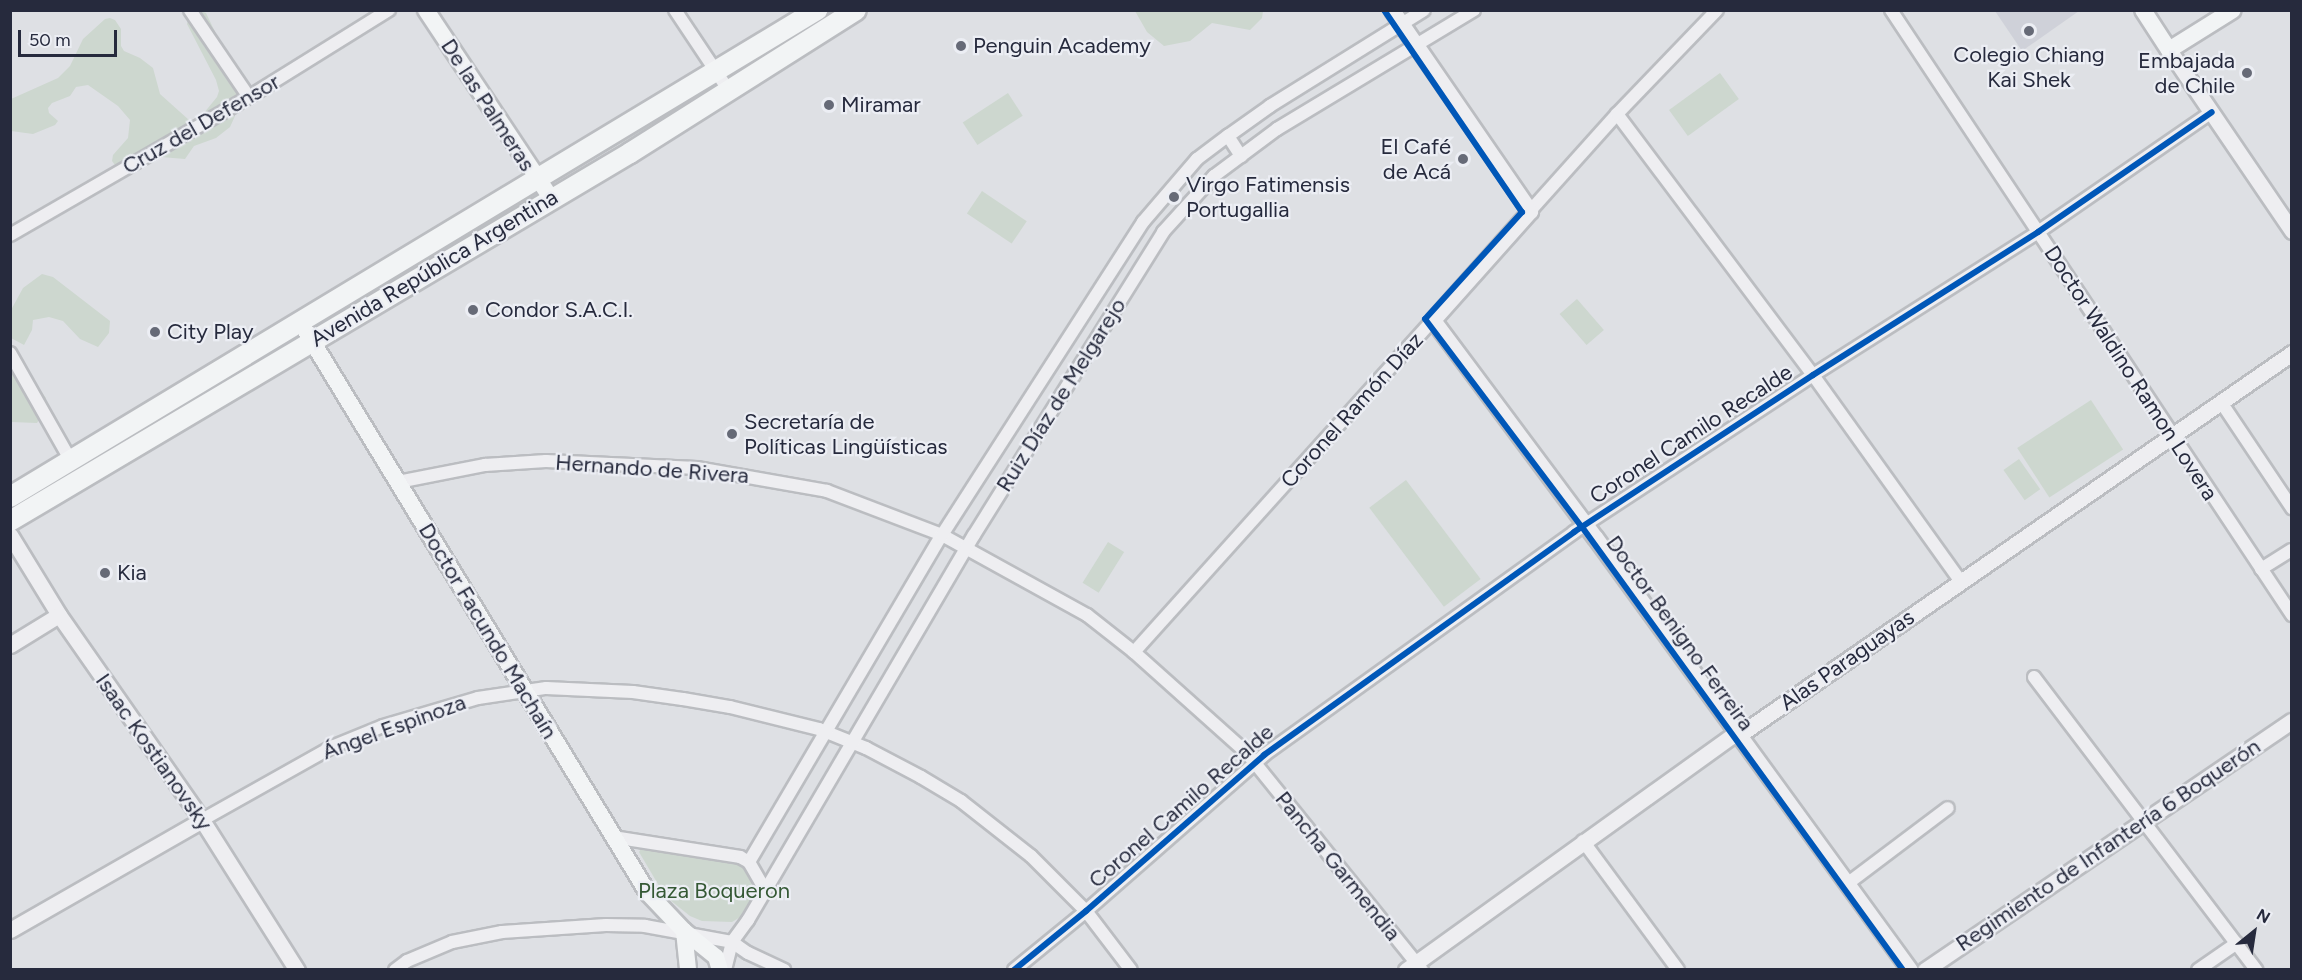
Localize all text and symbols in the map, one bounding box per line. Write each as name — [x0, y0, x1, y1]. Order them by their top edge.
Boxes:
scale bar — [21, 18, 120, 56]
marker: Colegio Chiang Kai Shek — [2022, 24, 2036, 38]
text: 50 m — [29, 29, 71, 51]
place label: Penguin Academy — [973, 33, 1151, 59]
street label: De las Palmeras — [435, 34, 541, 176]
marker: Penguin Academy — [954, 39, 968, 53]
place label: Colegio Chiang Kai Shek — [1953, 41, 2105, 92]
place label: Embajada de Chile — [2138, 47, 2235, 98]
marker: Embajada de Chile — [2240, 66, 2254, 80]
street label: Cruz del Defensor — [118, 68, 284, 180]
place label: Miramar — [841, 92, 921, 118]
marker: Miramar — [822, 98, 836, 112]
place label: El Café de Acá — [1381, 133, 1451, 184]
marker: El Café de Acá — [1456, 152, 1470, 166]
place label: Virgo Fatimensis Portugallia — [1186, 171, 1350, 222]
street label: Avenida República Argentina — [306, 184, 562, 352]
marker: Virgo Fatimensis Portugallia — [1167, 190, 1181, 204]
street label: Doctor Waldino Ramon Lovera — [2039, 241, 2223, 505]
street label: Ruiz Díaz de Melgarejo — [991, 293, 1131, 497]
place label: Condor S.A.C.I. — [485, 297, 633, 323]
marker: Condor S.A.C.I. — [466, 303, 480, 317]
place label: City Play — [167, 319, 253, 345]
marker: City Play — [148, 325, 162, 339]
street label: Coronel Ramón Díaz — [1275, 327, 1429, 493]
street label: Coronel Camilo Recalde — [1585, 359, 1797, 509]
place label: Secretaría de Políticas Lingüísticas — [744, 408, 948, 460]
marker: Secretaría de Políticas Lingüísticas — [725, 427, 739, 441]
street label: Hernando de Rivera — [554, 449, 750, 489]
street label: Doctor Facundo Machaín — [413, 518, 563, 744]
street label: Doctor Benigno Ferreira — [1600, 530, 1760, 736]
place label: Kia — [117, 560, 147, 586]
marker: Kia — [98, 566, 112, 580]
street label: Alas Paraguayas — [1775, 604, 1919, 716]
street label: Isaac Kostianovsky — [90, 668, 218, 836]
street label: Ángel Espinoza — [319, 689, 469, 765]
street label: Coronel Camilo Recalde — [1083, 719, 1279, 893]
street label: Regimiento de Infantería 6 Boquerón — [1951, 733, 2265, 957]
street label: Pancha Garmendia — [1270, 786, 1406, 946]
park label: Plaza Boqueron — [638, 878, 790, 904]
north arrow — [2224, 902, 2284, 962]
text: N — [2253, 905, 2273, 927]

